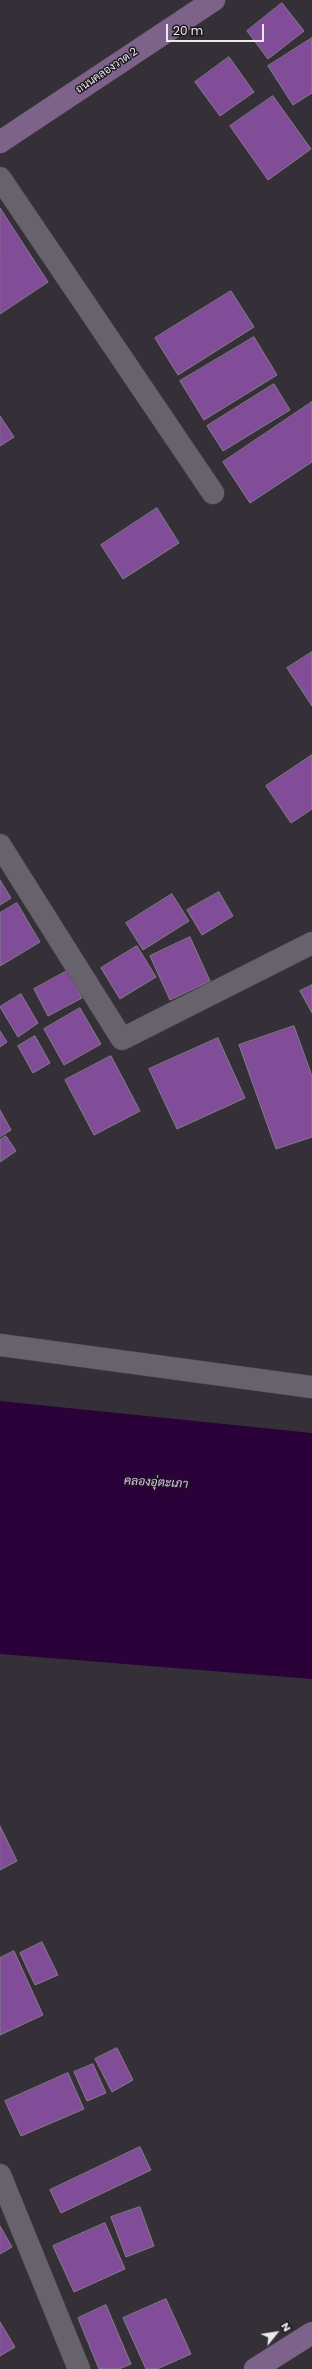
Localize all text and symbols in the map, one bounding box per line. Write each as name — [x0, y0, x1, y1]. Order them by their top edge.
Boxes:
scale bar — [168, 16, 266, 42]
text: 20 m — [173, 22, 203, 39]
street label: ถนนคลองวาด 2 — [74, 46, 140, 96]
water label: คลองอุ่ตะเภา — [123, 1474, 189, 1492]
north arrow — [256, 2313, 296, 2353]
text: N — [277, 2319, 295, 2335]

